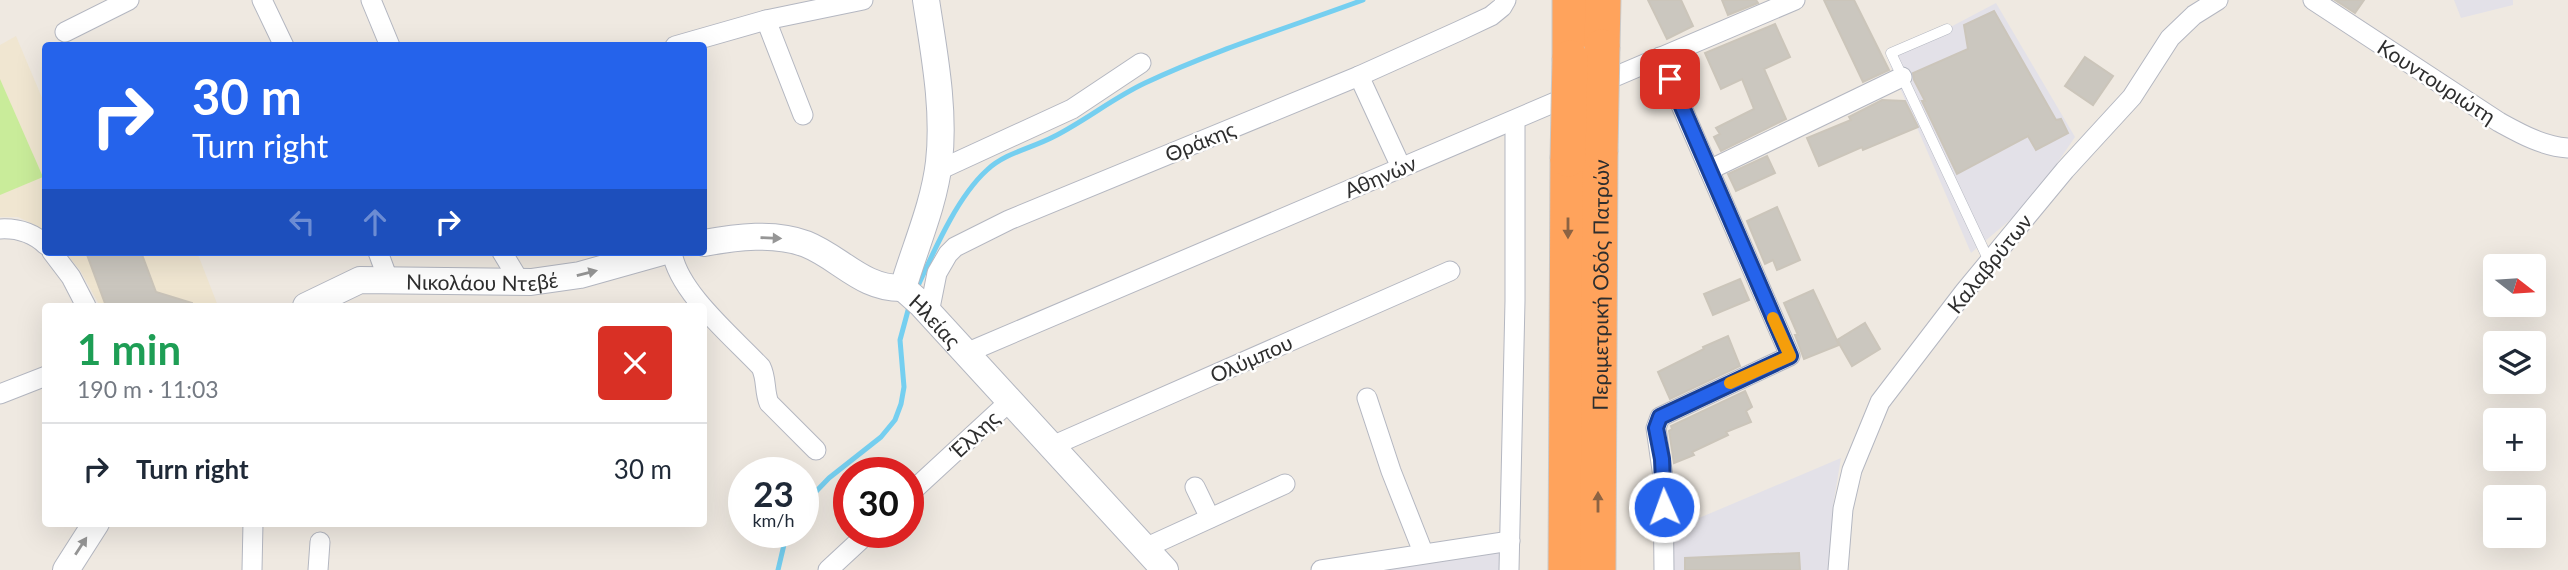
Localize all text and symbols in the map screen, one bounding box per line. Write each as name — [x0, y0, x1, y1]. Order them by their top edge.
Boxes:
street label: Κουντουριώτη — [2373, 34, 2501, 128]
pin — [1640, 49, 1700, 109]
icon: arrive — [1651, 60, 1689, 98]
text: 30 m — [192, 67, 302, 125]
icon: right — [77, 70, 168, 161]
street label: Θράκης — [1161, 116, 1239, 166]
text: Turn right — [192, 126, 328, 165]
street label: Αθηνών — [1340, 150, 1420, 202]
street label: Περιμετρική Οδός Πατρών — [1586, 159, 1612, 411]
icon: left — [283, 203, 321, 241]
icon: ahead — [356, 203, 394, 241]
icon: right — [429, 203, 467, 241]
street label: Καλαβρύτων — [1941, 208, 2037, 318]
one-way arrow — [1562, 217, 1574, 239]
one-way arrow — [761, 232, 783, 243]
north arrow — [2483, 254, 2546, 317]
map controls — [2483, 254, 2546, 548]
street label: Νικολάου Ντεβέ — [406, 266, 559, 295]
one-way arrow — [576, 267, 598, 278]
street label: Ηλείας — [905, 288, 967, 352]
text: 1 min — [77, 324, 181, 374]
button: close — [598, 326, 672, 400]
street label: Ολύμπου — [1206, 329, 1296, 387]
button: layers — [2483, 331, 2546, 394]
text: 190 m · 11:03 — [77, 375, 219, 403]
street label: Έλλης — [944, 405, 1004, 463]
button: + — [2483, 408, 2546, 471]
icon: right — [77, 450, 115, 488]
text: Turn right — [136, 453, 249, 485]
text: 30 m — [614, 453, 672, 485]
speed limit sign: 30 — [833, 457, 924, 548]
position arrow — [1627, 470, 1701, 544]
text: 23 — [753, 472, 794, 514]
button: − — [2483, 485, 2546, 548]
one-way arrow — [1592, 491, 1604, 513]
text: km/h — [752, 509, 795, 531]
one-way arrow — [74, 537, 87, 556]

